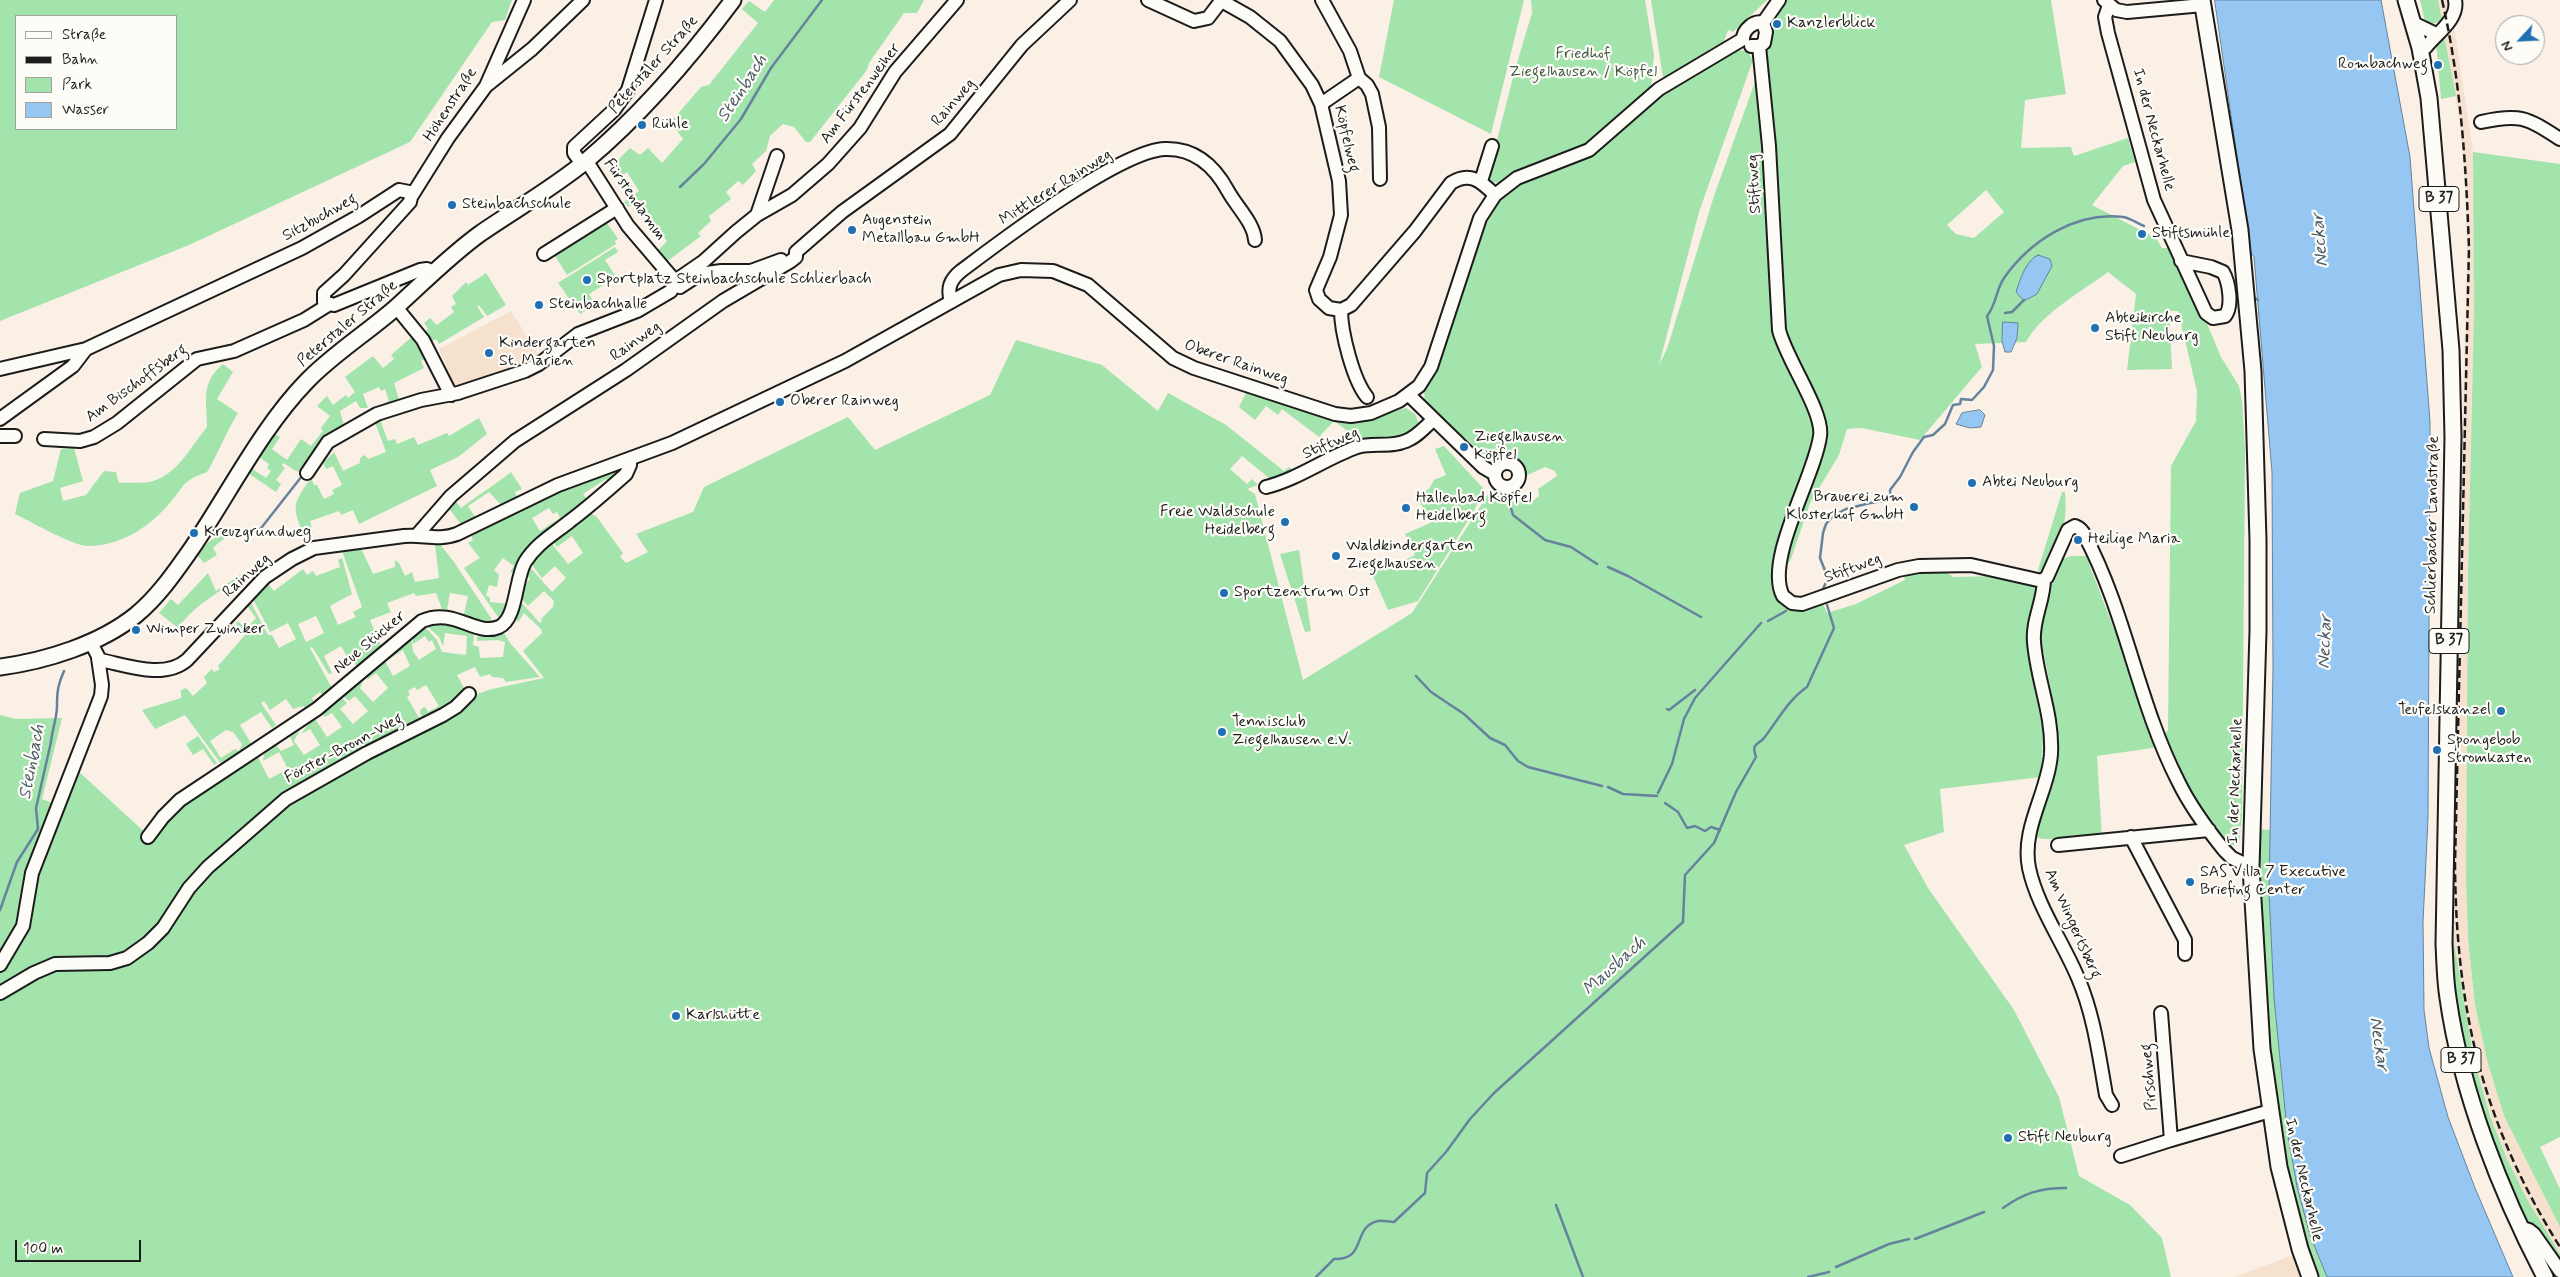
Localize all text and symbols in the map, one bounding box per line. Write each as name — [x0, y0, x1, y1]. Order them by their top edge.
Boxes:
street label: Peterstaler Straße — [605, 12, 703, 118]
place label: Kanzlerblick — [1787, 14, 1875, 34]
legend — [15, 15, 178, 130]
north arrow — [2495, 15, 2545, 65]
marker: Kanzlerblick — [1771, 18, 1783, 30]
text: Straße — [62, 25, 106, 45]
text: N — [2497, 38, 2517, 54]
street label: Am Fürstenweiher — [817, 40, 905, 148]
park label: Friedhof Ziegelhausen / Köpfel — [1509, 45, 1657, 83]
text: Bahn — [62, 50, 99, 70]
water label: Steinbach — [713, 51, 773, 127]
place label: Rombachweg — [2338, 55, 2428, 75]
marker: Rombachweg — [2432, 59, 2444, 71]
street label: Höhenstraße — [420, 64, 482, 146]
street label: In der Neckarhelle — [2127, 67, 2179, 193]
text: Park — [62, 75, 92, 95]
street label: Rainweg — [928, 75, 980, 131]
text: Wasser — [62, 100, 109, 120]
street label: Köpfelweg — [1329, 104, 1363, 174]
place label: Rühle — [652, 115, 689, 135]
marker: Rühle — [636, 119, 648, 131]
street label: Mittlerer Rainweg — [996, 146, 1116, 230]
street label: Stiftweg — [1744, 154, 1766, 214]
street label: Fürstendamm — [599, 155, 669, 245]
road number: B 37 — [2419, 186, 2459, 212]
street label: Sitzbuchweg — [279, 190, 361, 246]
place label: Steinbachschule — [462, 195, 571, 215]
marker: Steinbachschule — [446, 199, 458, 211]
place label: Augenstein Metallbau GmbH — [862, 211, 980, 249]
water label: Neckar — [2308, 212, 2334, 268]
marker: Augenstein Metallbau GmbH — [846, 224, 858, 236]
place label: Stiftsmühle — [2152, 224, 2230, 244]
marker: Stiftsmühle — [2136, 228, 2148, 240]
place label: Sportplatz Steinbachschule Schlierbach — [597, 270, 872, 290]
marker: Sportplatz Steinbachschule Schlierbach — [581, 274, 593, 286]
street label: Peterstaler Straße — [294, 276, 402, 372]
place label: Steinbachhalle — [549, 295, 647, 315]
marker: Steinbachhalle — [533, 299, 545, 311]
place label: Abteikirche Stift Neuburg — [2105, 309, 2199, 347]
street label: Rainweg — [607, 318, 665, 366]
marker: Abteikirche Stift Neuburg — [2089, 322, 2101, 334]
place label: Kindergarten St. Marien — [499, 334, 596, 372]
street label: Oberer Rainweg — [1181, 336, 1291, 390]
street label: Am Bischoffsberg — [82, 341, 192, 427]
marker: Kindergarten St. Marien — [483, 347, 495, 359]
place label: Oberer Rainweg — [790, 392, 899, 412]
marker: Oberer Rainweg — [774, 396, 786, 408]
street label: Stiftweg — [1300, 424, 1362, 464]
place label: Ziegelhausen Köpfel — [1474, 428, 1564, 466]
street label: Schlierbacher Landstraße — [2422, 436, 2444, 614]
marker: Ziegelhausen Köpfel — [1458, 441, 1470, 453]
place label: Abtei Neuburg — [1982, 473, 2078, 493]
marker: Abtei Neuburg — [1966, 477, 1978, 489]
place label: Brauerei zum Klosterhof GmbH — [1786, 488, 1904, 526]
place label: Hallenbad Köpfel Heidelberg — [1416, 489, 1532, 527]
marker: Brauerei zum Klosterhof GmbH — [1908, 501, 1920, 513]
marker: Hallenbad Köpfel Heidelberg — [1400, 502, 1412, 514]
place label: Freie Waldschule Heidelberg — [1160, 503, 1275, 541]
marker: Freie Waldschule Heidelberg — [1279, 516, 1291, 528]
place label: Kreuzgrundweg — [204, 523, 311, 543]
marker: Kreuzgrundweg — [188, 527, 200, 539]
place label: Heilige Maria — [2088, 530, 2180, 550]
marker: Heilige Maria — [2072, 534, 2084, 546]
place label: Waldkindergarten Ziegelhausen — [1346, 537, 1473, 575]
street label: Rainweg — [219, 550, 275, 602]
marker: Waldkindergarten Ziegelhausen — [1330, 550, 1342, 562]
street label: Stiftweg — [1822, 550, 1884, 588]
place label: Sportzentrum Ost — [1234, 583, 1370, 603]
marker: Sportzentrum Ost — [1218, 587, 1230, 599]
street label: Neue Stücker — [330, 607, 410, 679]
water label: Neckar — [2314, 615, 2338, 669]
place label: Wimper Zwinker — [146, 620, 265, 640]
marker: Wimper Zwinker — [130, 624, 142, 636]
road number: B 37 — [2429, 628, 2469, 654]
place label: Teufelskanzel — [2398, 701, 2491, 721]
marker: Teufelskanzel — [2495, 705, 2507, 717]
street label: Förster-Bronn-Weg — [282, 710, 406, 788]
place label: Tennisclub Ziegelhausen e.V. — [1232, 713, 1352, 751]
street label: In der Neckarhelle — [2224, 718, 2248, 844]
water label: Steinbach — [15, 723, 51, 801]
marker: Tennisclub Ziegelhausen e.V. — [1216, 726, 1228, 738]
place label: Spongebob Stromkasten — [2447, 731, 2532, 769]
marker: Spongebob Stromkasten — [2431, 744, 2443, 756]
place label: SAS Villa 7 Executive Briefing Center — [2200, 863, 2346, 901]
street label: Am Wingertsberg — [2039, 866, 2105, 982]
marker: SAS Villa 7 Executive Briefing Center — [2184, 876, 2196, 888]
water label: Mausbach — [1579, 933, 1651, 1001]
place label: Karlshütte — [686, 1006, 760, 1026]
marker: Karlshütte — [670, 1010, 682, 1022]
water label: Neckar — [2364, 1016, 2392, 1072]
street label: Pirschweg — [2137, 1042, 2163, 1112]
road number: B 37 — [2441, 1048, 2481, 1072]
street label: In der Neckarhelle — [2279, 1117, 2327, 1243]
place label: Stift Neuburg — [2018, 1128, 2112, 1148]
marker: Stift Neuburg — [2002, 1132, 2014, 1144]
scale bar — [18, 1230, 144, 1262]
text: 100 m — [23, 1239, 63, 1259]

